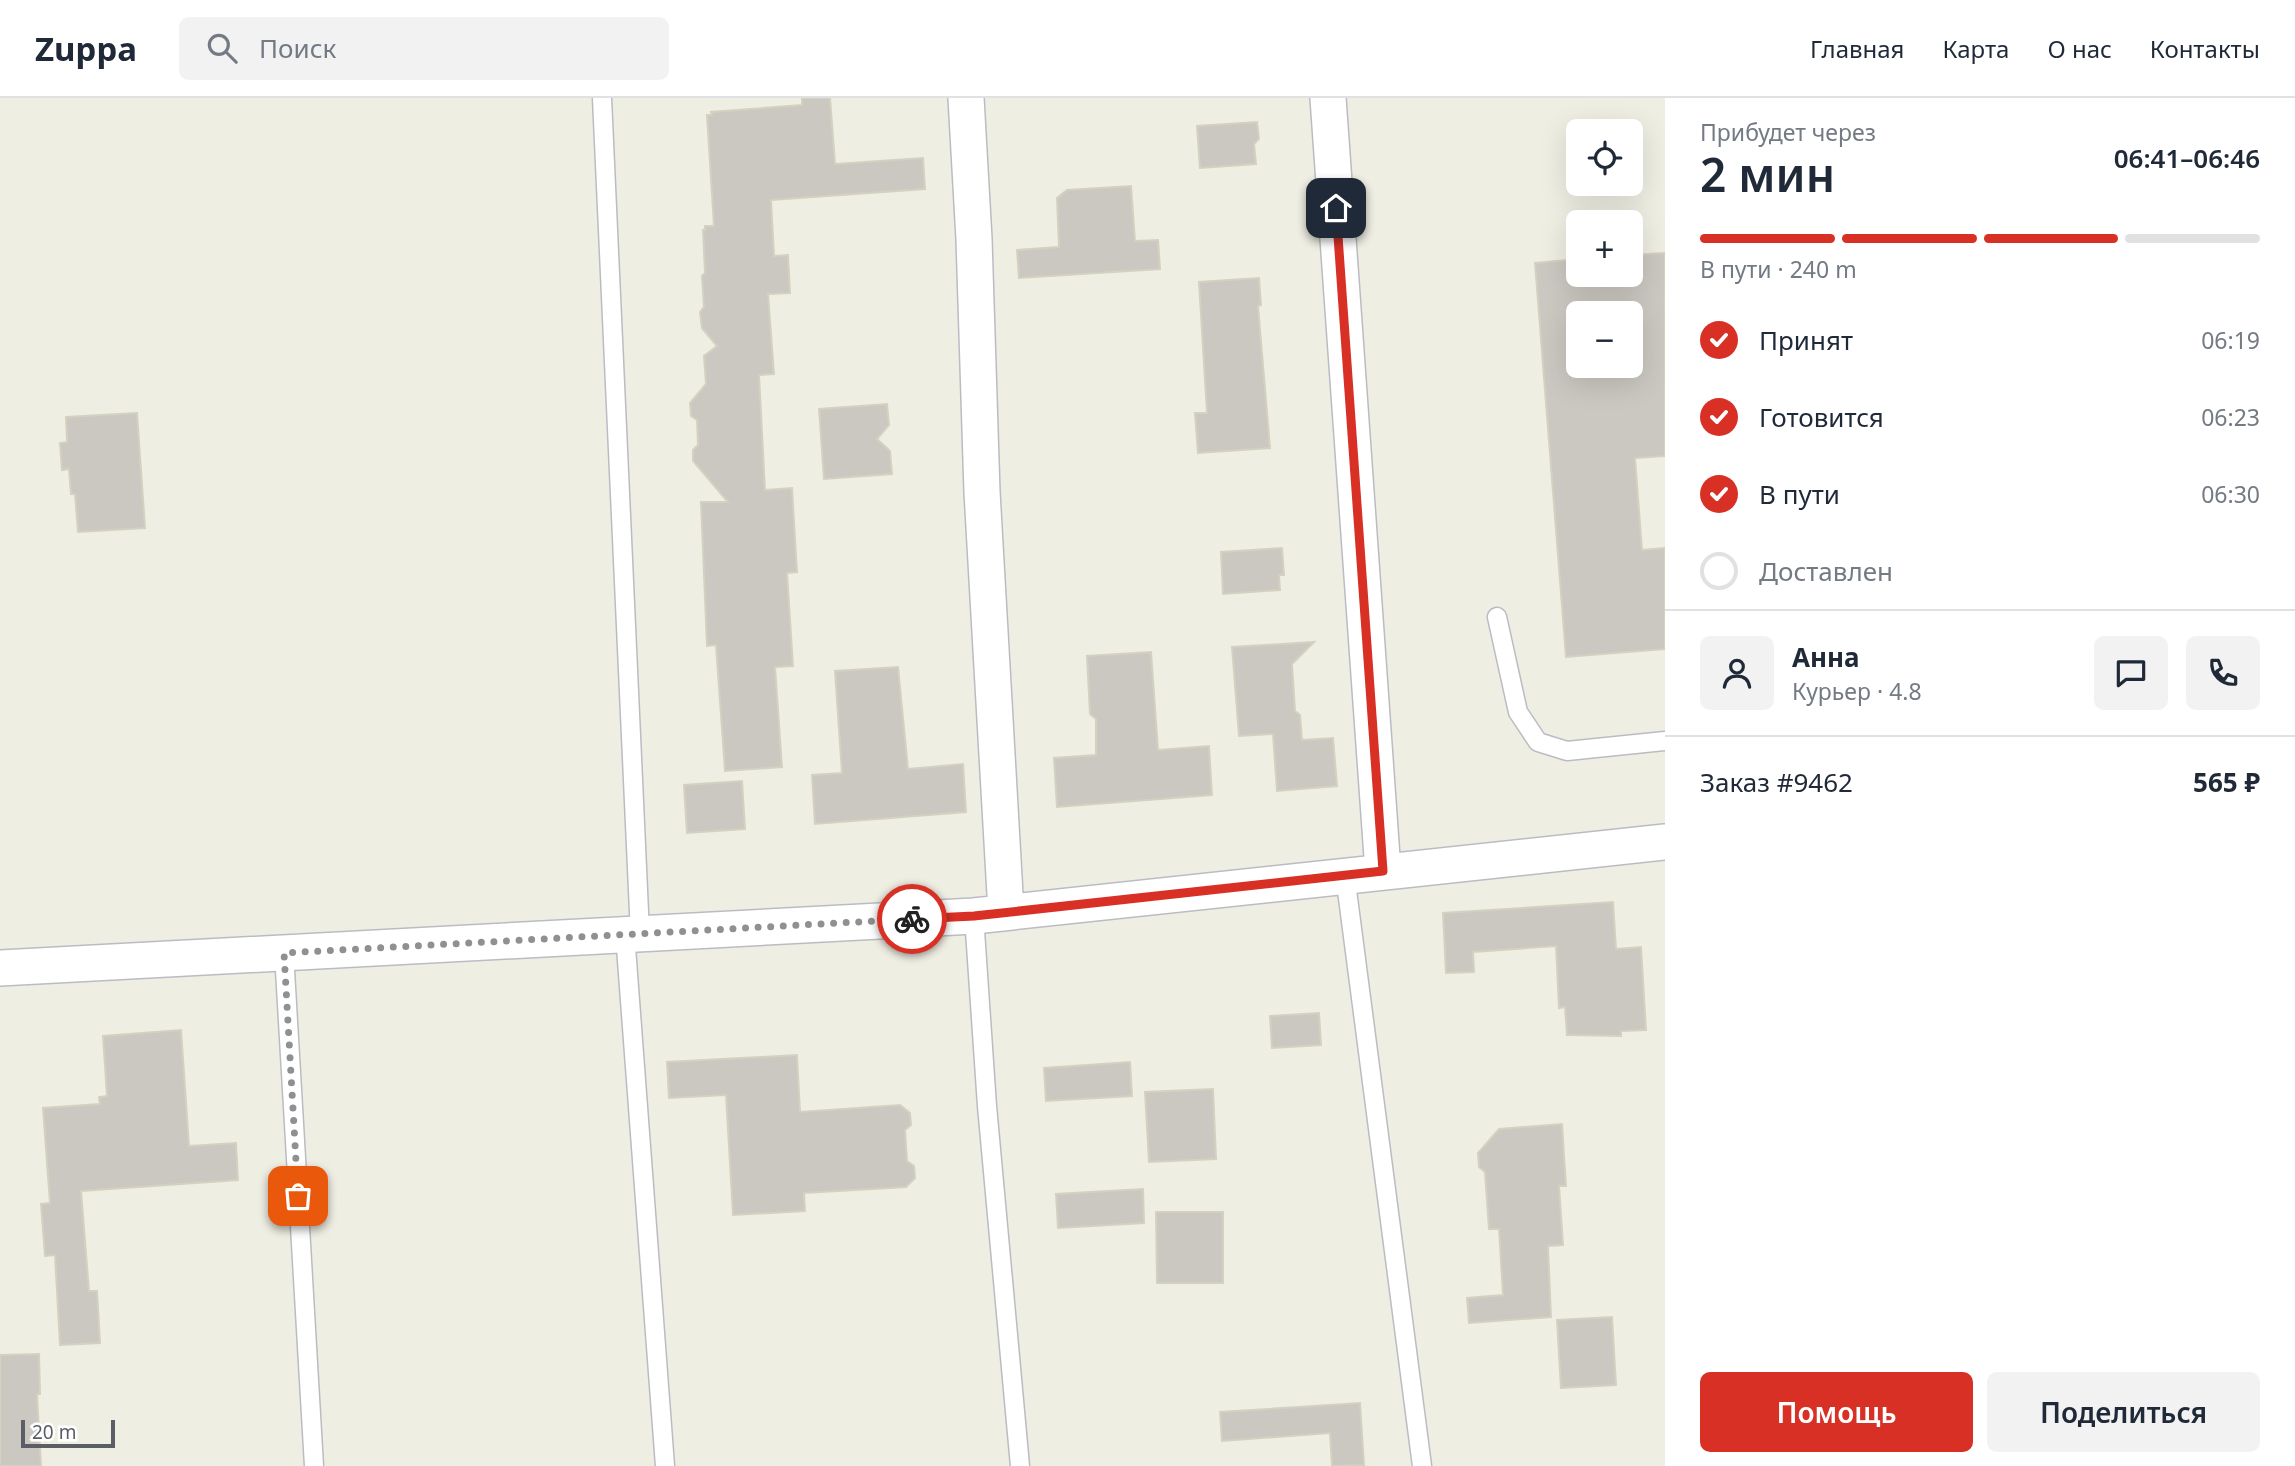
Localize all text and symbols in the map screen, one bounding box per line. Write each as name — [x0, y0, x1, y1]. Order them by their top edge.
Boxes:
search box — [179, 17, 669, 80]
text: Zuppa — [35, 26, 137, 71]
icon: search — [203, 29, 241, 67]
text: Поиск — [259, 30, 336, 66]
text: Главная — [1810, 32, 1904, 65]
text: Карта — [1942, 32, 2009, 65]
text: О нас — [2047, 32, 2112, 65]
text: Контакты — [2150, 32, 2260, 65]
text: Прибудет через — [1700, 116, 1876, 148]
map controls — [1566, 119, 1643, 378]
button: locate — [1566, 119, 1643, 196]
text: 06:41–06:46 — [2114, 140, 2260, 176]
text: 2 мин — [1700, 143, 1835, 205]
pin — [1306, 178, 1366, 238]
icon: home — [1317, 189, 1355, 227]
button: + — [1566, 210, 1643, 287]
text: В пути · 240 m — [1700, 253, 1857, 285]
button: − — [1566, 301, 1643, 378]
icon: check — [1700, 321, 1738, 359]
text: Принят — [1759, 322, 1853, 358]
text: 06:19 — [2201, 324, 2260, 356]
icon: check — [1700, 398, 1738, 436]
text: Готовится — [1759, 399, 1884, 435]
text: 06:23 — [2201, 401, 2260, 433]
icon: check — [1700, 475, 1738, 513]
text: В пути — [1759, 476, 1840, 512]
text: 06:30 — [2201, 478, 2260, 510]
text: Доставлен — [1759, 553, 1893, 589]
button: person — [1700, 636, 1774, 710]
button: chat — [2094, 636, 2168, 710]
button: phone — [2186, 636, 2260, 710]
text: Анна — [1792, 639, 1860, 675]
text: Курьер · 4.8 — [1792, 675, 1922, 707]
text: Заказ #9462 — [1700, 764, 1853, 800]
text: 565 ₽ — [2193, 764, 2260, 800]
courier — [877, 884, 947, 954]
icon: bike — [893, 900, 931, 938]
pin — [268, 1166, 328, 1226]
icon: bag — [279, 1177, 317, 1215]
button: Помощь — [1700, 1372, 1973, 1452]
button: Поделиться — [1987, 1372, 2260, 1452]
scale bar — [21, 1417, 116, 1449]
text: 20 m — [32, 1419, 76, 1445]

